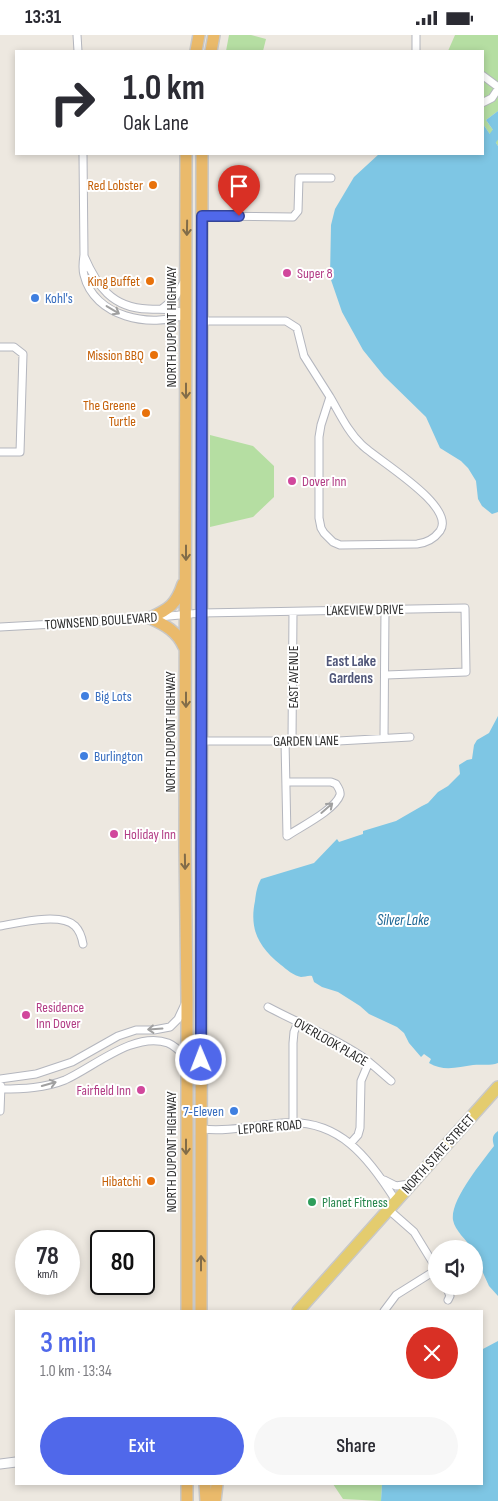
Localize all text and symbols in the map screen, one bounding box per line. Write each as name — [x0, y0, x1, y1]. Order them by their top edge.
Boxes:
text: 13:31 — [25, 6, 61, 29]
text: 1.0 km — [123, 67, 205, 110]
icon: right — [40, 70, 105, 135]
text: Oak Lane — [123, 110, 189, 137]
pin — [218, 165, 260, 216]
icon: arrive — [225, 172, 253, 200]
place label: Red Lobster — [88, 177, 143, 194]
marker: Red Lobster — [147, 179, 159, 191]
one-way arrow — [182, 220, 192, 236]
place label: Super 8 — [297, 265, 333, 282]
street label: NORTH DUPONT HIGHWAY — [163, 266, 180, 388]
marker: Super 8 — [281, 267, 293, 279]
place label: King Buffet — [88, 273, 140, 290]
marker: King Buffet — [144, 275, 156, 287]
place label: Kohl's — [45, 290, 73, 307]
marker: Kohl's — [29, 292, 41, 304]
one-way arrow — [105, 305, 119, 315]
place label: Mission BBQ — [87, 347, 144, 364]
marker: Mission BBQ — [148, 349, 160, 361]
one-way arrow — [181, 382, 191, 399]
place label: The Greene Turtle — [83, 397, 136, 430]
marker: The Greene Turtle — [140, 407, 152, 419]
place label: Dover Inn — [302, 473, 347, 490]
marker: Dover Inn — [286, 475, 298, 487]
one-way arrow — [181, 545, 191, 561]
street label: LAKEVIEW DRIVE — [326, 601, 404, 619]
street label: TOWNSEND BOULEVARD — [44, 609, 158, 633]
street label: EAST AVENUE — [285, 645, 302, 708]
district label: East Lake Gardens — [326, 652, 376, 688]
street label: NORTH DUPONT HIGHWAY — [162, 671, 179, 793]
place label: Big Lots — [95, 688, 132, 705]
marker: Big Lots — [79, 690, 91, 702]
one-way arrow — [181, 692, 190, 708]
street label: GARDEN LANE — [273, 732, 339, 750]
place label: Burlington — [94, 748, 143, 765]
marker: Burlington — [78, 750, 90, 762]
one-way arrow — [321, 803, 334, 814]
place label: Holiday Inn — [124, 826, 176, 843]
marker: Holiday Inn — [108, 828, 120, 840]
one-way arrow — [180, 854, 190, 870]
water label: Silver Lake — [377, 911, 429, 930]
place label: Residence Inn Dover — [36, 999, 84, 1032]
marker: Residence Inn Dover — [20, 1009, 32, 1021]
street label: OVERLOOK PLACE — [291, 1014, 371, 1070]
one-way arrow — [147, 1025, 163, 1034]
position arrow — [174, 1033, 226, 1085]
one-way arrow — [41, 1079, 57, 1089]
place label: Fairfield Inn — [77, 1082, 131, 1099]
marker: Fairfield Inn — [135, 1084, 147, 1096]
street label: NORTH DUPONT HIGHWAY — [163, 1091, 180, 1213]
place label: 7-Eleven — [183, 1103, 224, 1120]
marker: 7-Eleven — [228, 1105, 240, 1117]
street label: NORTH STATE STREET — [398, 1111, 478, 1197]
street label: LEPORE ROAD — [237, 1116, 303, 1138]
one-way arrow — [181, 1139, 191, 1155]
place label: Hibatchi — [102, 1173, 141, 1190]
marker: Hibatchi — [145, 1175, 157, 1187]
place label: Planet Fitness — [322, 1194, 388, 1211]
marker: Planet Fitness — [306, 1196, 318, 1208]
speed limit sign: 80 — [90, 1230, 155, 1295]
map controls — [428, 1240, 483, 1295]
button: sound — [428, 1240, 483, 1295]
text: 78 — [36, 1241, 59, 1272]
one-way arrow — [196, 1255, 206, 1271]
text: km/h — [37, 1267, 58, 1282]
text: 3 min — [40, 1325, 96, 1361]
button: close — [406, 1327, 458, 1379]
text: 1.0 km · 13:34 — [40, 1362, 112, 1381]
button: Exit — [40, 1417, 244, 1475]
button: Share — [254, 1417, 458, 1475]

